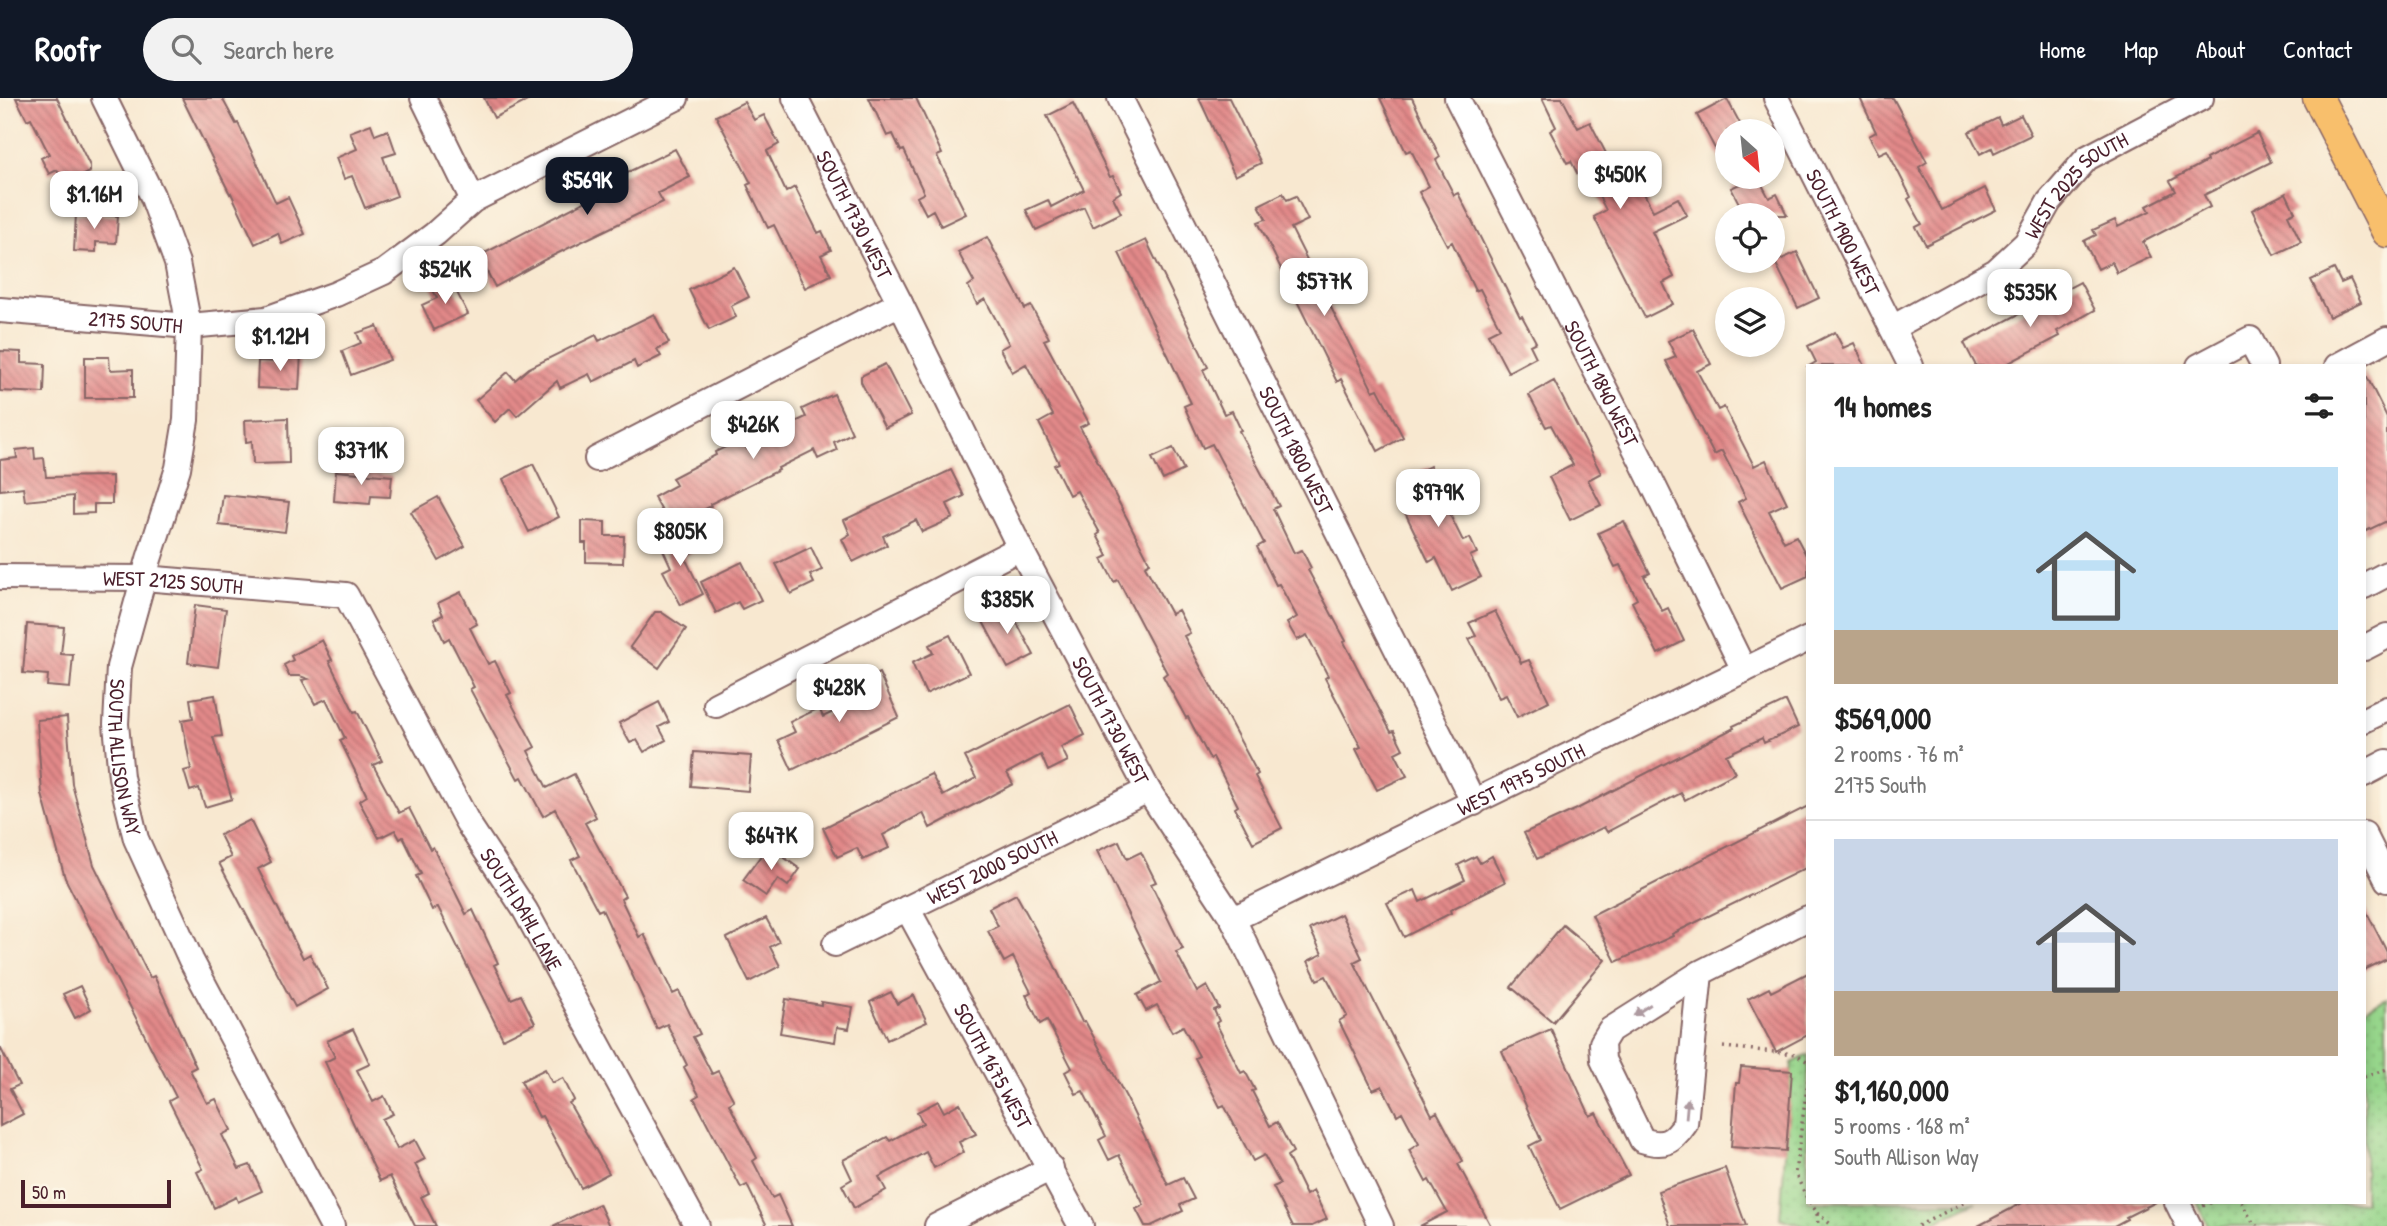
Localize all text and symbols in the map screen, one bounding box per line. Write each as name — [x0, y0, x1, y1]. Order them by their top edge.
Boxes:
search box — [143, 18, 633, 81]
text: Roofr — [35, 27, 101, 71]
icon: search — [167, 30, 205, 68]
text: Search here — [223, 32, 334, 67]
text: Home — [2039, 33, 2086, 65]
text: Map — [2124, 33, 2158, 65]
text: About — [2196, 33, 2245, 65]
text: Contact — [2283, 33, 2352, 65]
north arrow — [1715, 119, 1785, 189]
map controls — [1715, 119, 1785, 357]
street label: WEST 2025 SOUTH — [2017, 125, 2133, 244]
street label: SOUTH 1730 WEST — [810, 145, 900, 285]
pin: $450K — [1571, 152, 1669, 211]
pin: $569K — [538, 158, 636, 217]
text: $450K — [1594, 158, 1646, 189]
text: $569K — [561, 164, 613, 195]
street label: SOUTH 1900 WEST — [1799, 164, 1888, 301]
pin: $1.16M — [37, 172, 151, 231]
text: $1.16M — [66, 178, 122, 209]
button: locate — [1715, 203, 1785, 273]
pin: $524K — [396, 246, 494, 306]
text: $524K — [419, 253, 471, 284]
pin: $577K — [1275, 258, 1373, 318]
text: $577K — [1296, 265, 1352, 296]
pin: $535K — [1981, 270, 2079, 329]
text: $535K — [2003, 276, 2057, 307]
button: layers — [1715, 287, 1785, 357]
street label: 2175 SOUTH — [87, 303, 184, 340]
pin: $1.12M — [223, 314, 337, 373]
street label: SOUTH 1840 WEST — [1558, 315, 1647, 452]
text: $1.12M — [251, 320, 309, 351]
street label: SOUTH 1800 WEST — [1253, 381, 1342, 520]
text: 14 homes — [1834, 386, 1932, 426]
icon: filters — [2300, 387, 2338, 425]
pin: $426K — [704, 402, 802, 461]
text: $426K — [727, 408, 779, 439]
pin: $371K — [312, 428, 410, 487]
text: $371K — [334, 434, 388, 465]
pin: $979K — [1389, 470, 1487, 529]
text: $979K — [1412, 476, 1464, 507]
pin: $805K — [631, 508, 729, 568]
icon: home — [2023, 513, 2149, 639]
text: $805K — [653, 515, 707, 546]
street label: WEST 2125 SOUTH — [103, 563, 244, 601]
pin: $385K — [958, 576, 1056, 636]
text: $385K — [980, 583, 1034, 614]
street label: SOUTH 1730 WEST — [1065, 651, 1157, 790]
pin: $428K — [790, 664, 888, 724]
text: $428K — [812, 671, 866, 702]
street label: SOUTH ALLISON WAY — [101, 678, 149, 839]
text: $569,000 — [1834, 698, 1931, 738]
street label: WEST 1975 SOUTH — [1452, 735, 1590, 822]
text: 2 rooms · 76 m² — [1834, 738, 1964, 769]
text: 2175 South — [1834, 769, 1926, 800]
pin: $647K — [722, 812, 820, 872]
text: $647K — [745, 819, 797, 850]
street label: WEST 2000 SOUTH — [922, 822, 1062, 911]
street label: SOUTH DAHL LANE — [473, 842, 570, 976]
icon: home — [2023, 885, 2149, 1011]
street label: SOUTH 1675 WEST — [947, 998, 1040, 1135]
one-way arrow — [1633, 1003, 1652, 1016]
text: $1,160,000 — [1834, 1070, 1949, 1110]
one-way arrow — [1682, 1097, 1693, 1119]
text: 5 rooms · 168 m² — [1834, 1110, 1970, 1141]
text: South Allison Way — [1834, 1141, 1979, 1172]
scale bar — [21, 1177, 172, 1209]
text: 50 m — [32, 1179, 66, 1205]

